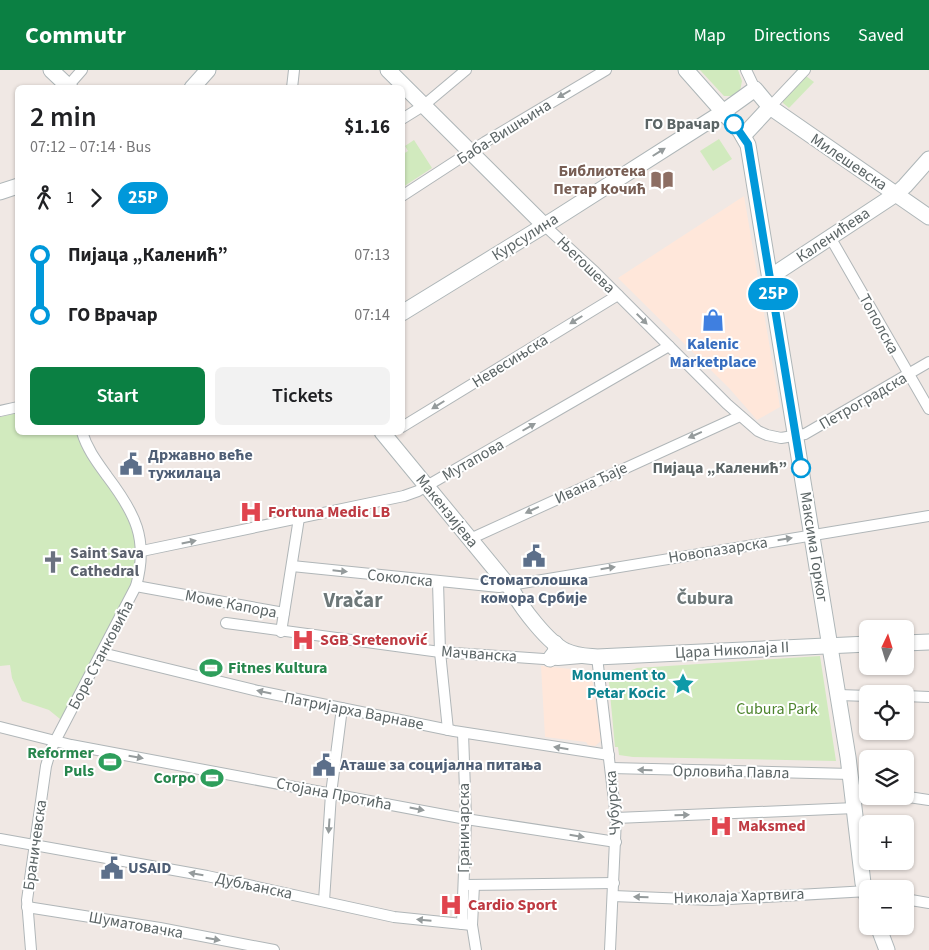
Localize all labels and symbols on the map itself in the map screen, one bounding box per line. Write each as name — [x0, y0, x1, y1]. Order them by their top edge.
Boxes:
one-way arrow — [558, 90, 571, 99]
street label: Баба-Вишњина — [453, 94, 555, 170]
place label: ГО Врачар — [645, 113, 720, 135]
marker: ГО Врачар — [724, 114, 744, 134]
street label: Милешевска — [806, 128, 892, 196]
one-way arrow — [652, 147, 666, 157]
place label: Библиотека Петар Кочић — [553, 160, 646, 200]
library icon: Библиотека Петар Кочић — [649, 167, 675, 193]
street label: Каленићева — [792, 202, 874, 268]
street label: Курсулина — [488, 208, 562, 266]
street label: Његошева — [552, 232, 620, 298]
line badge: 25P — [744, 278, 802, 310]
street label: Тополска — [854, 290, 904, 358]
shop icon: Kalenic Marketplace — [700, 307, 726, 333]
one-way arrow — [636, 313, 648, 325]
one-way arrow — [569, 316, 583, 325]
street label: Невесињска — [468, 329, 552, 393]
place label: Kalenic Marketplace — [669, 333, 757, 373]
street label: Петроградска — [815, 367, 911, 435]
one-way arrow — [431, 401, 444, 410]
one-way arrow — [523, 423, 536, 432]
one-way arrow — [688, 432, 702, 440]
street label: Мутапова — [438, 433, 508, 487]
place label: Државно веће тужилаца — [148, 444, 253, 484]
public building icon: Државно веће тужилаца — [118, 451, 144, 477]
street label: Ивана Ђаје — [551, 457, 631, 509]
place label: Пијаца „Каленић” — [653, 457, 787, 479]
marker: Пијаца „Каленић” — [791, 458, 811, 478]
street label: Макензијева — [411, 470, 483, 552]
street label: Максима Горког — [794, 490, 834, 604]
hospital icon: Fortuna Medic LB — [238, 499, 264, 525]
place label: Fortuna Medic LB — [268, 501, 390, 523]
one-way arrow — [524, 505, 539, 514]
street label: Новопазарска — [667, 531, 769, 569]
one-way arrow — [778, 535, 794, 543]
one-way arrow — [182, 538, 197, 546]
place label: Saint Sava Cathedral — [70, 542, 144, 582]
public building icon: Стоматолошка комора Србије — [521, 543, 547, 569]
church icon: Saint Sava Cathedral — [40, 549, 66, 575]
street label: Соколска — [366, 564, 434, 592]
one-way arrow — [600, 564, 616, 572]
one-way arrow — [332, 567, 348, 575]
place label: Стоматолошка комора Србије — [480, 569, 588, 609]
street label: Моме Капора — [183, 584, 279, 624]
district label: Vračar — [322, 585, 383, 615]
district label: Čubura — [676, 586, 734, 611]
street label: Боре Станковића — [63, 596, 139, 714]
north arrow — [859, 620, 914, 675]
hospital icon: SGB Sretenović — [290, 627, 316, 653]
place label: SGB Sretenović — [320, 629, 428, 651]
street label: Цара Николаја II — [674, 636, 790, 664]
street label: Мачванска — [440, 640, 518, 668]
sports icon: Fitnes Kultura — [198, 655, 224, 681]
place label: Fitnes Kultura — [228, 657, 328, 679]
place label: Monument to Petar Kocic — [571, 664, 667, 704]
place icon: Monument to Petar Kocic — [670, 671, 696, 697]
street label: Патријарха Варнаве — [282, 687, 426, 735]
one-way arrow — [255, 688, 271, 696]
park label: Cubura Park — [736, 698, 818, 720]
place label: Reformer Puls — [27, 742, 95, 782]
one-way arrow — [552, 744, 568, 752]
sports icon: Reformer Puls — [97, 749, 123, 775]
public building icon: Аташе за социјална питања — [311, 752, 337, 778]
one-way arrow — [129, 754, 145, 762]
place label: Аташе за социјална питања — [339, 754, 542, 776]
street label: Орловића Павла — [672, 760, 790, 784]
sports icon: Corpo — [199, 765, 225, 791]
one-way arrow — [636, 766, 652, 774]
place label: Corpo — [153, 767, 196, 789]
street label: Чубурска — [600, 770, 626, 836]
street label: Стојана Протића — [274, 772, 394, 816]
street label: Граничарска — [453, 783, 475, 873]
street label: Браничевска — [18, 798, 52, 892]
one-way arrow — [409, 806, 425, 814]
one-way arrow — [675, 811, 691, 819]
hospital icon: Maksmed — [708, 813, 734, 839]
place label: Maksmed — [738, 815, 806, 837]
one-way arrow — [325, 818, 333, 834]
one-way arrow — [569, 832, 585, 840]
public building icon: USAID — [99, 855, 125, 881]
place label: USAID — [128, 857, 172, 879]
street label: Дубљанска — [213, 867, 295, 905]
one-way arrow — [187, 869, 203, 877]
street label: Николаја Хартвига — [673, 883, 805, 909]
hospital icon: Cardio Sport — [438, 892, 464, 918]
one-way arrow — [633, 893, 649, 901]
place label: Cardio Sport — [468, 894, 557, 916]
street label: Шуматовачка — [87, 906, 185, 944]
one-way arrow — [415, 916, 431, 924]
one-way arrow — [205, 935, 221, 943]

